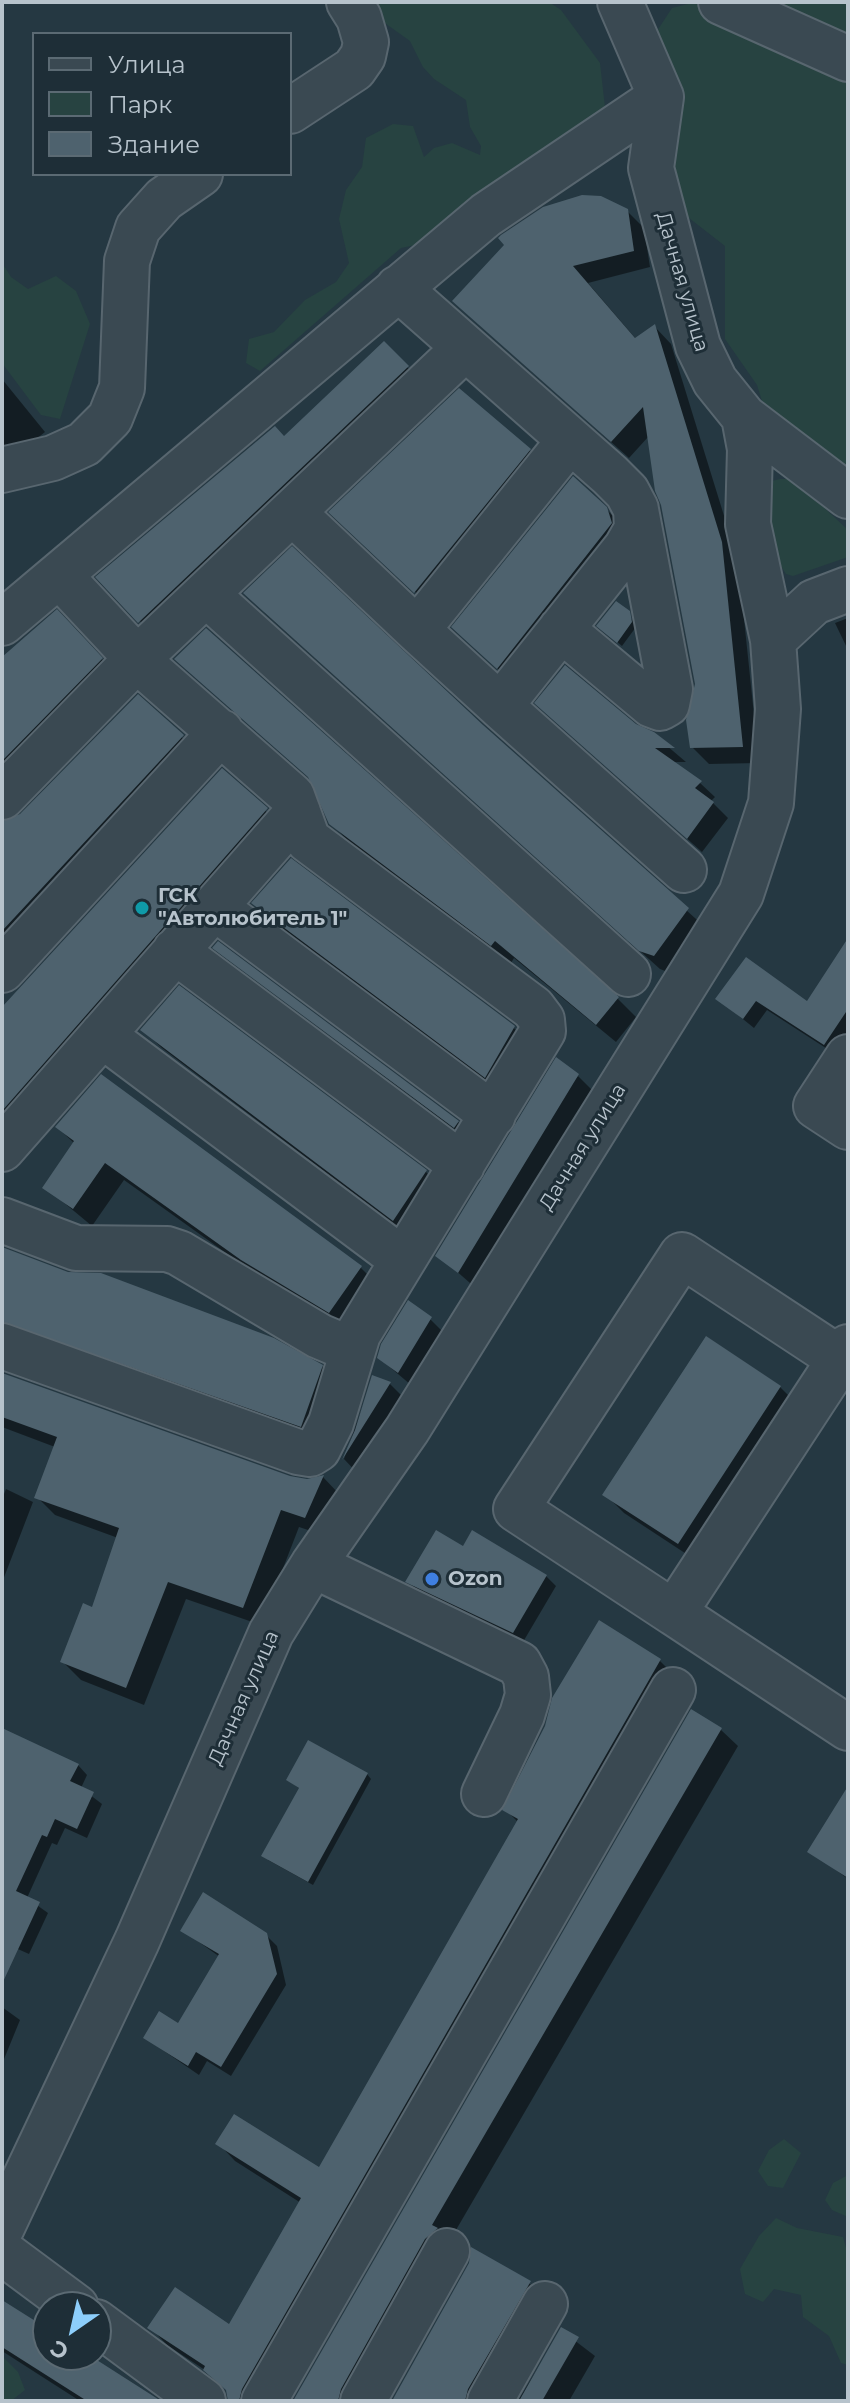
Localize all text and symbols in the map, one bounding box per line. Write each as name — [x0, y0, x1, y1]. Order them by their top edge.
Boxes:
legend — [32, 32, 292, 176]
text: Улица — [108, 50, 186, 79]
text: Парк — [108, 90, 172, 119]
text: Здание — [108, 130, 200, 159]
street label: Дачная улица — [651, 209, 713, 355]
place label: ГСК "Автолюбитель 1" — [158, 884, 347, 931]
marker: ГСК "Автолюбитель 1" — [133, 899, 151, 917]
street label: Дачная улица — [535, 1079, 631, 1215]
place label: Ozon — [448, 1567, 503, 1591]
marker: Ozon — [423, 1570, 441, 1588]
street label: Дачная улица — [204, 1627, 284, 1769]
north arrow — [32, 2291, 112, 2371]
text: С — [45, 2334, 74, 2365]

